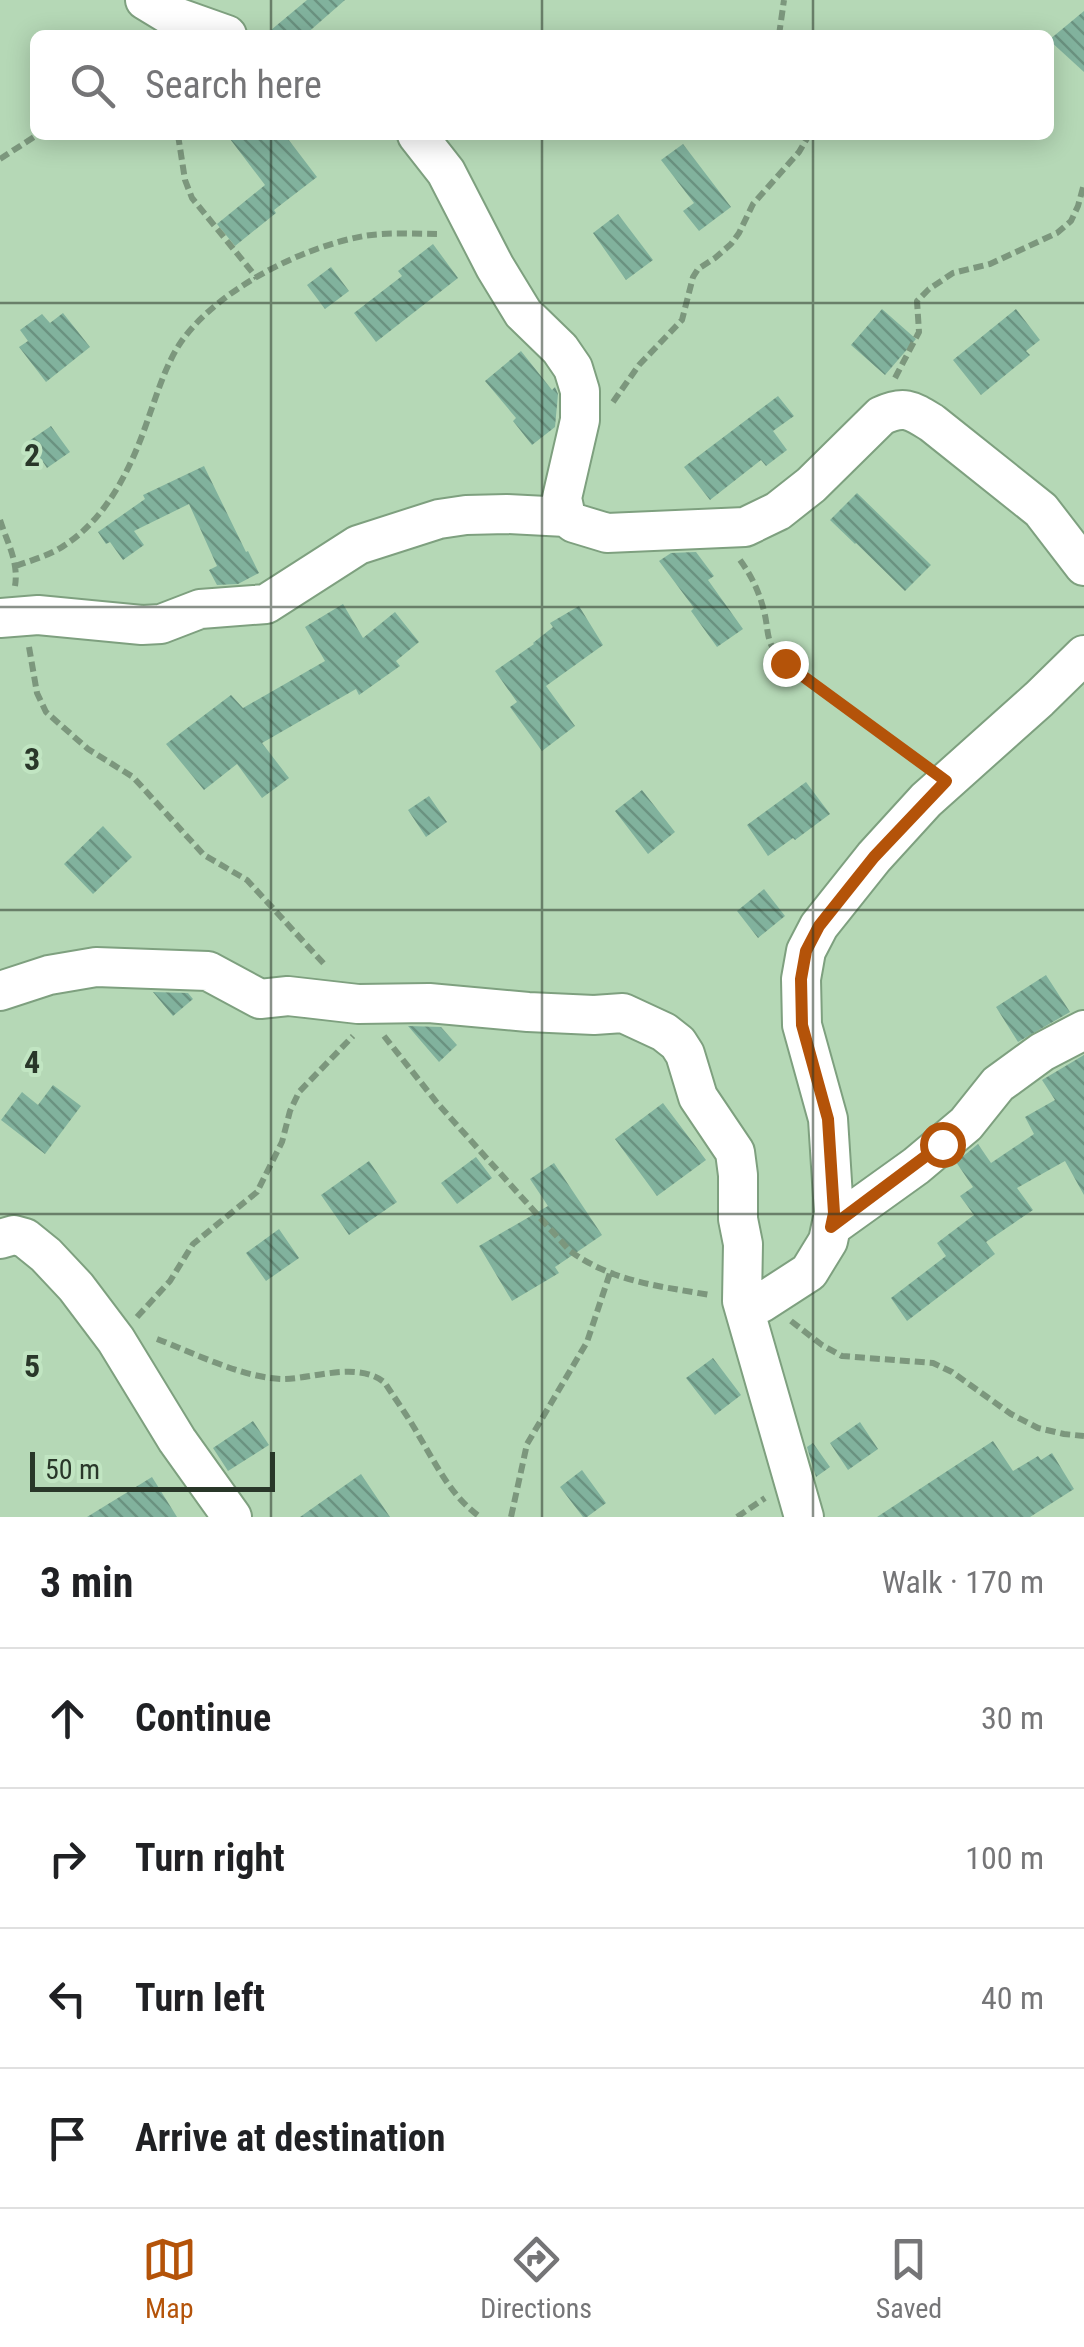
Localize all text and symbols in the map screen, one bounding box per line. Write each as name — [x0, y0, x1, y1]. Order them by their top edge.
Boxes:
search box — [30, 30, 1054, 140]
icon: search — [65, 58, 120, 113]
text: Search here — [145, 63, 322, 107]
text: 2 — [24, 436, 40, 474]
route end — [763, 641, 809, 687]
text: 3 — [24, 740, 40, 778]
text: 4 — [24, 1043, 40, 1081]
route start — [920, 1122, 966, 1168]
text: 5 — [24, 1347, 40, 1385]
scale bar — [30, 1447, 275, 1492]
text: 50 m — [45, 1453, 100, 1486]
text: 3 min — [40, 1558, 133, 1607]
text: Walk · 170 m — [882, 1563, 1044, 1601]
icon: ahead — [40, 1691, 95, 1746]
text: Continue — [135, 1696, 271, 1740]
text: 30 m — [981, 1699, 1044, 1737]
icon: right — [40, 1831, 95, 1886]
text: Turn right — [135, 1836, 285, 1880]
text: 100 m — [965, 1839, 1044, 1877]
icon: left — [40, 1971, 95, 2026]
text: Turn left — [135, 1976, 265, 2020]
text: 40 m — [981, 1979, 1044, 2017]
icon: arrive — [40, 2111, 95, 2166]
text: Arrive at destination — [135, 2116, 445, 2160]
tab: Map — [142, 2232, 197, 2325]
tab: Directions — [480, 2232, 592, 2325]
tab: Saved — [876, 2232, 942, 2325]

